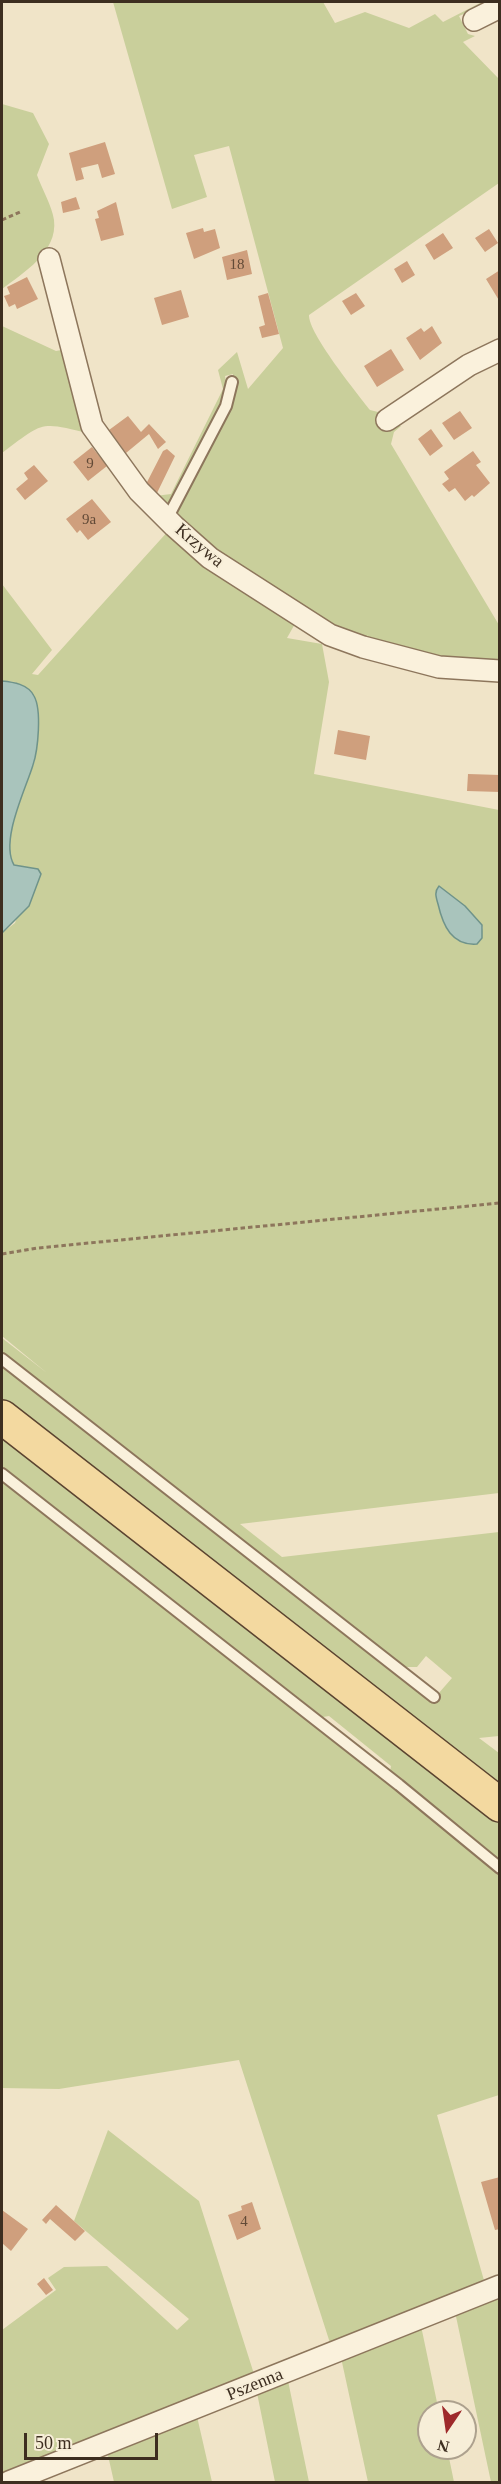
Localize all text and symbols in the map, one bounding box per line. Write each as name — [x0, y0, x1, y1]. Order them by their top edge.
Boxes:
house number: 18 — [230, 256, 244, 274]
house number: 9 — [86, 455, 94, 473]
house number: 9a — [82, 511, 96, 529]
street label: Krzywa — [170, 519, 228, 573]
house number: 4 — [240, 2213, 248, 2231]
street label: Pszenna — [224, 2364, 286, 2406]
north arrow — [417, 2400, 477, 2460]
scale bar — [27, 2421, 160, 2459]
text: 50 m — [35, 2433, 72, 2453]
text: N — [436, 2436, 451, 2456]

